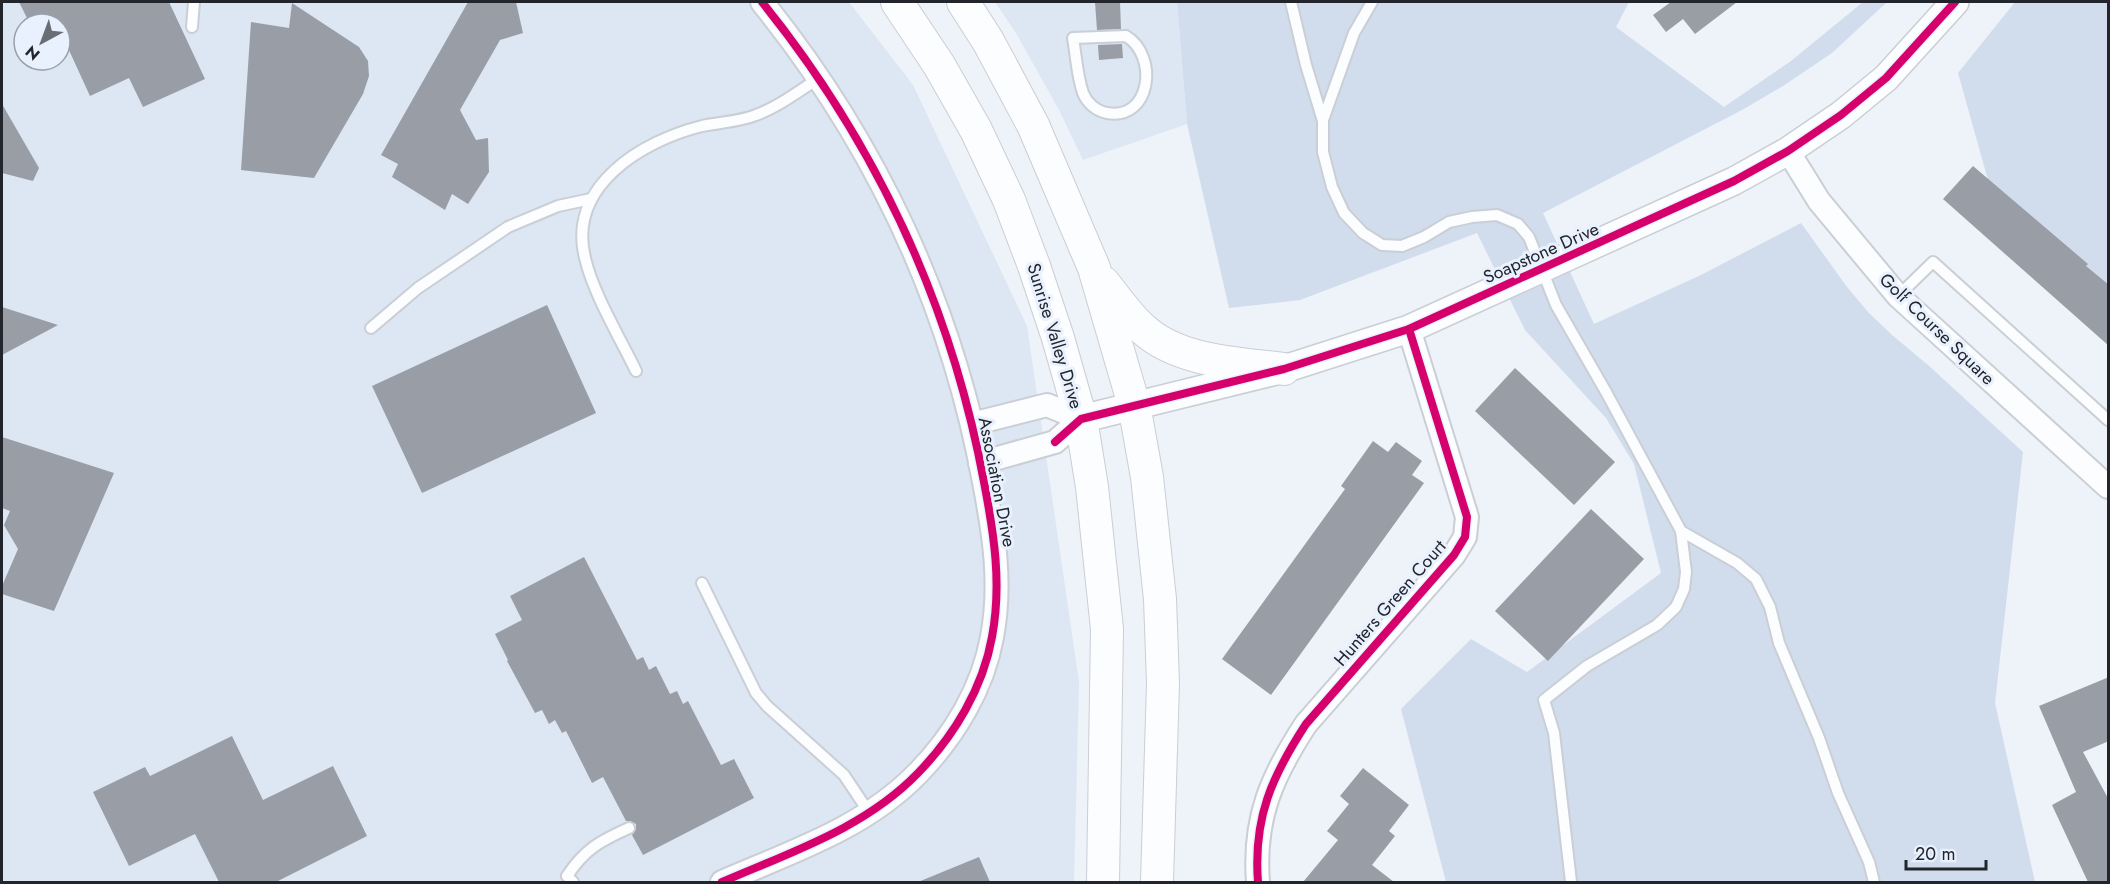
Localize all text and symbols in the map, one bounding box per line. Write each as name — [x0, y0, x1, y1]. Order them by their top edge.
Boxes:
north arrow — [12, 12, 72, 72]
text: N — [20, 40, 45, 66]
street label: Soapstone Drive — [1479, 216, 1603, 290]
street label: Sunrise Valley Drive — [1021, 260, 1089, 412]
street label: Golf Course Square — [1873, 267, 2001, 391]
street label: Association Drive — [972, 415, 1022, 549]
street label: Hunters Green Court — [1328, 534, 1453, 672]
scale bar — [1906, 833, 1986, 871]
text: 20 m — [1915, 841, 1955, 867]

